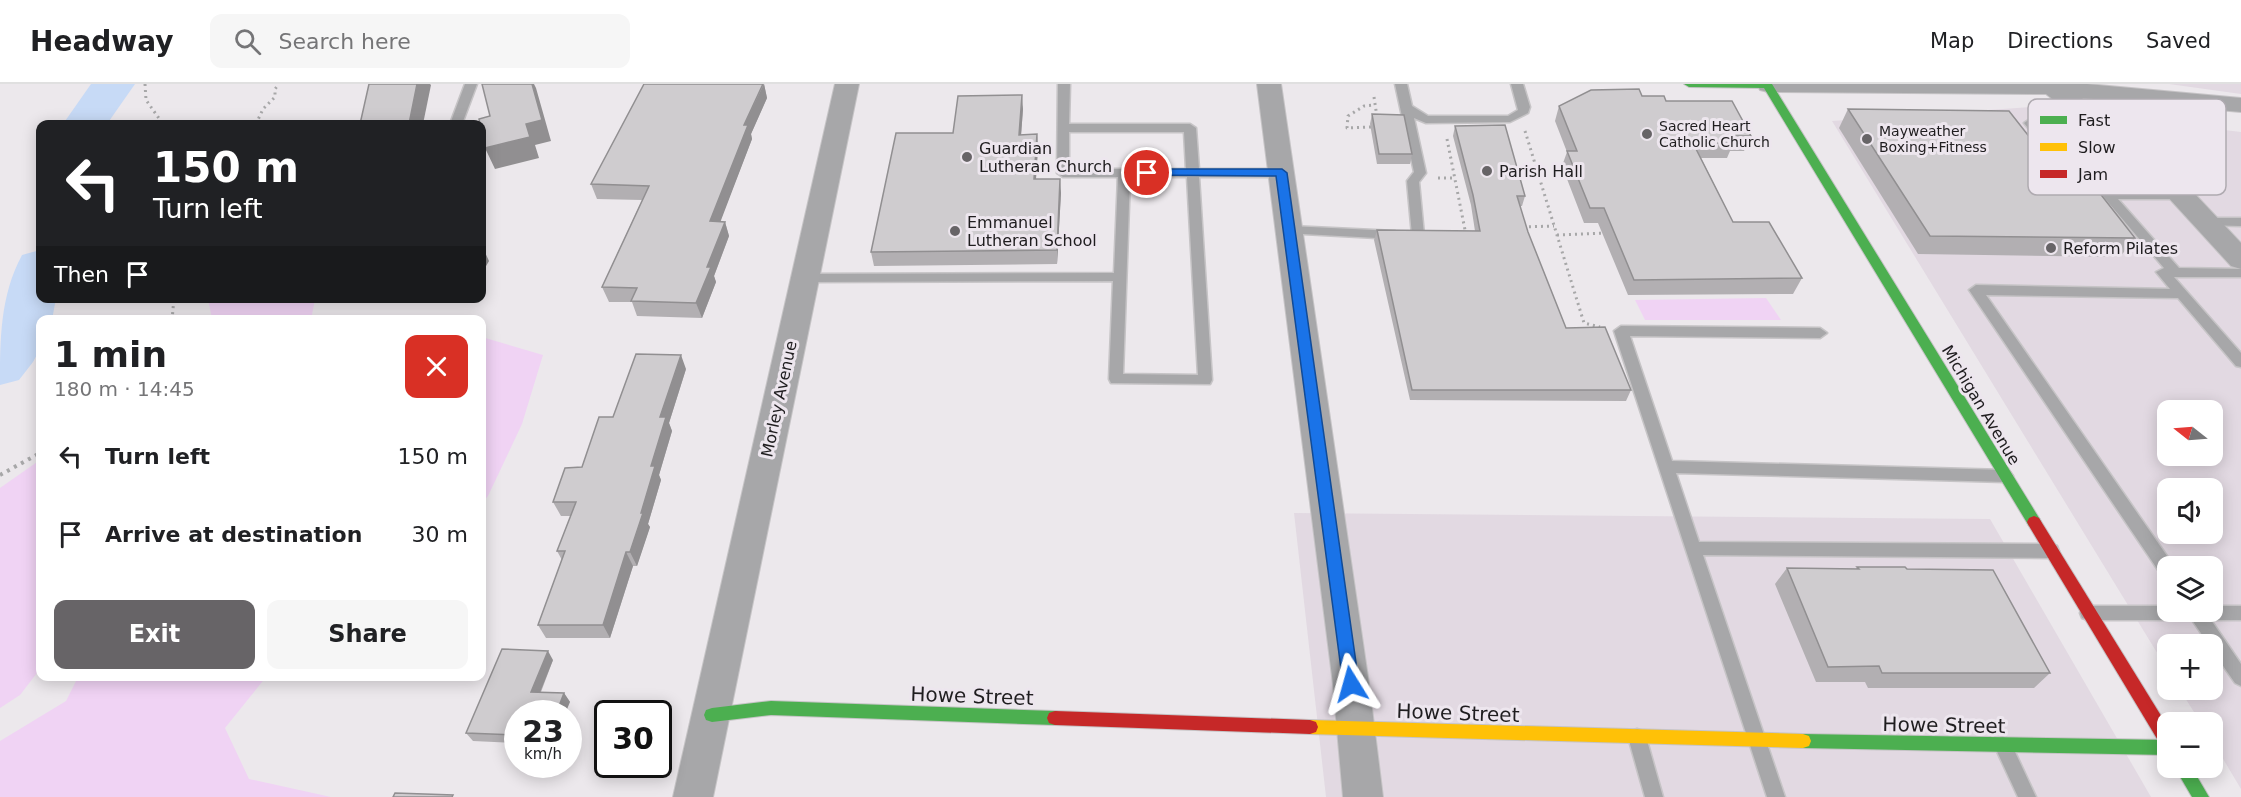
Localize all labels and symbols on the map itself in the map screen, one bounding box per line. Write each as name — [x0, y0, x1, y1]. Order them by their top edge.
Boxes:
legend — [2028, 99, 2226, 195]
text: Fast — [2078, 111, 2110, 130]
place label: Sacred Heart Catholic Church — [1659, 118, 1770, 150]
place label: Mayweather Boxing+Fitness — [1879, 123, 1987, 155]
marker: Sacred Heart Catholic Church — [1640, 127, 1654, 141]
marker: Mayweather Boxing+Fitness — [1860, 132, 1874, 146]
text: Slow — [2078, 138, 2115, 157]
place label: Guardian Lutheran Church — [979, 139, 1112, 176]
pin — [1121, 147, 1172, 198]
marker: Guardian Lutheran Church — [960, 150, 974, 164]
place label: Parish Hall — [1499, 162, 1583, 181]
marker: Parish Hall — [1480, 164, 1494, 178]
text: Jam — [2077, 165, 2108, 184]
place label: Emmanuel Lutheran School — [967, 213, 1097, 250]
marker: Emmanuel Lutheran School — [948, 224, 962, 238]
place label: Reform Pilates — [2063, 239, 2178, 258]
marker: Reform Pilates — [2044, 241, 2058, 255]
street label: Morley Avenue — [757, 339, 801, 459]
street label: Michigan Avenue — [1938, 342, 2024, 468]
north arrow — [2157, 400, 2223, 466]
position arrow — [1319, 652, 1383, 716]
street label: Howe Street — [910, 682, 1034, 710]
street label: Howe Street — [1396, 699, 1520, 727]
speed limit sign: 30 — [594, 700, 672, 778]
street label: Howe Street — [1882, 712, 2006, 738]

